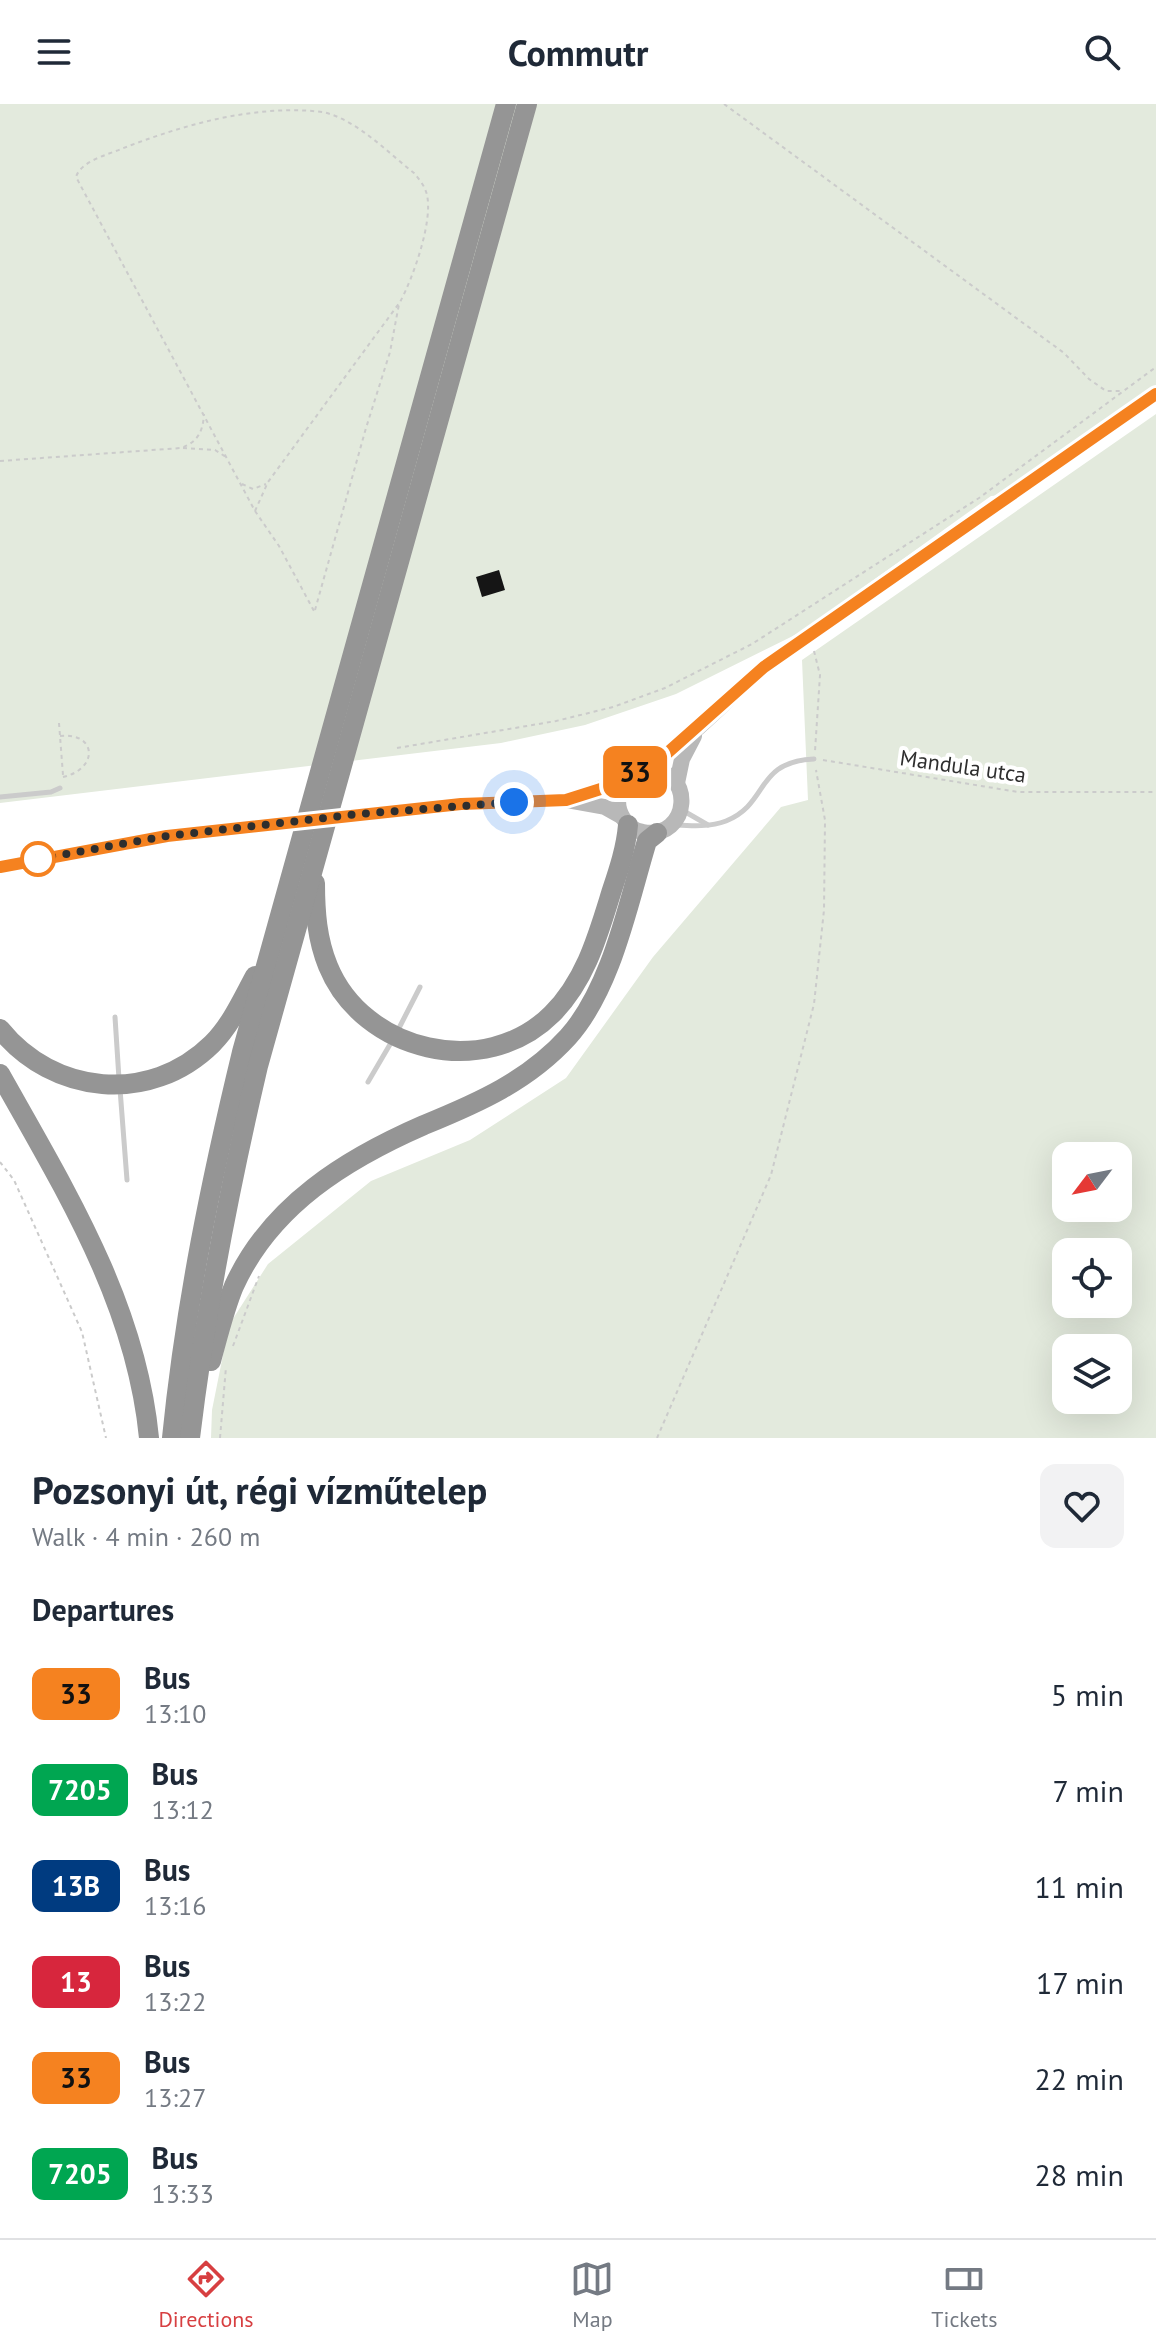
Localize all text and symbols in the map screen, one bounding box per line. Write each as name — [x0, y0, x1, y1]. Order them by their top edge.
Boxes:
text: Commutr — [508, 29, 648, 76]
icon: menu — [32, 30, 76, 74]
icon: search — [1080, 30, 1124, 74]
street label: Mandula utca — [898, 743, 1028, 789]
line badge: 33 — [599, 746, 671, 798]
text: 33 — [619, 753, 651, 790]
your location — [494, 782, 534, 822]
unlabelled marker — [21, 842, 55, 876]
north arrow — [1052, 1142, 1132, 1222]
map controls — [1052, 1142, 1132, 1414]
button: locate — [1052, 1238, 1132, 1318]
button: layers — [1052, 1334, 1132, 1414]
button: heart — [1040, 1464, 1124, 1548]
text: Pozsonyi út, régi vízműtelep — [32, 1465, 487, 1514]
text: Walk · 4 min · 260 m — [32, 1520, 260, 1553]
text: Departures — [32, 1590, 174, 1629]
text: Bus — [144, 1658, 191, 1697]
text: 33 — [60, 1675, 92, 1712]
text: 5 min — [1051, 1675, 1124, 1714]
text: 13:10 — [144, 1697, 206, 1730]
text: Bus — [152, 1754, 198, 1793]
text: 7205 — [48, 1771, 112, 1808]
text: 7 min — [1052, 1771, 1124, 1810]
text: 13:12 — [152, 1793, 214, 1826]
text: Bus — [144, 1850, 191, 1889]
text: 13B — [52, 1867, 100, 1904]
text: 11 min — [1034, 1867, 1124, 1906]
text: 13:16 — [144, 1889, 206, 1922]
text: Bus — [144, 1946, 191, 1985]
text: 13 — [60, 1963, 92, 2000]
text: 17 min — [1036, 1963, 1124, 2002]
text: 13:22 — [144, 1985, 206, 2018]
text: Bus — [144, 2042, 191, 2081]
text: 33 — [60, 2059, 92, 2096]
text: 22 min — [1034, 2059, 1124, 2098]
text: 13:27 — [144, 2081, 206, 2114]
text: Bus — [152, 2138, 198, 2177]
text: 7205 — [48, 2155, 112, 2192]
text: 28 min — [1034, 2155, 1124, 2194]
text: 13:33 — [152, 2177, 214, 2210]
tab: Directions — [158, 2257, 254, 2333]
tab: Map — [570, 2257, 614, 2333]
tab: Tickets — [931, 2257, 998, 2333]

